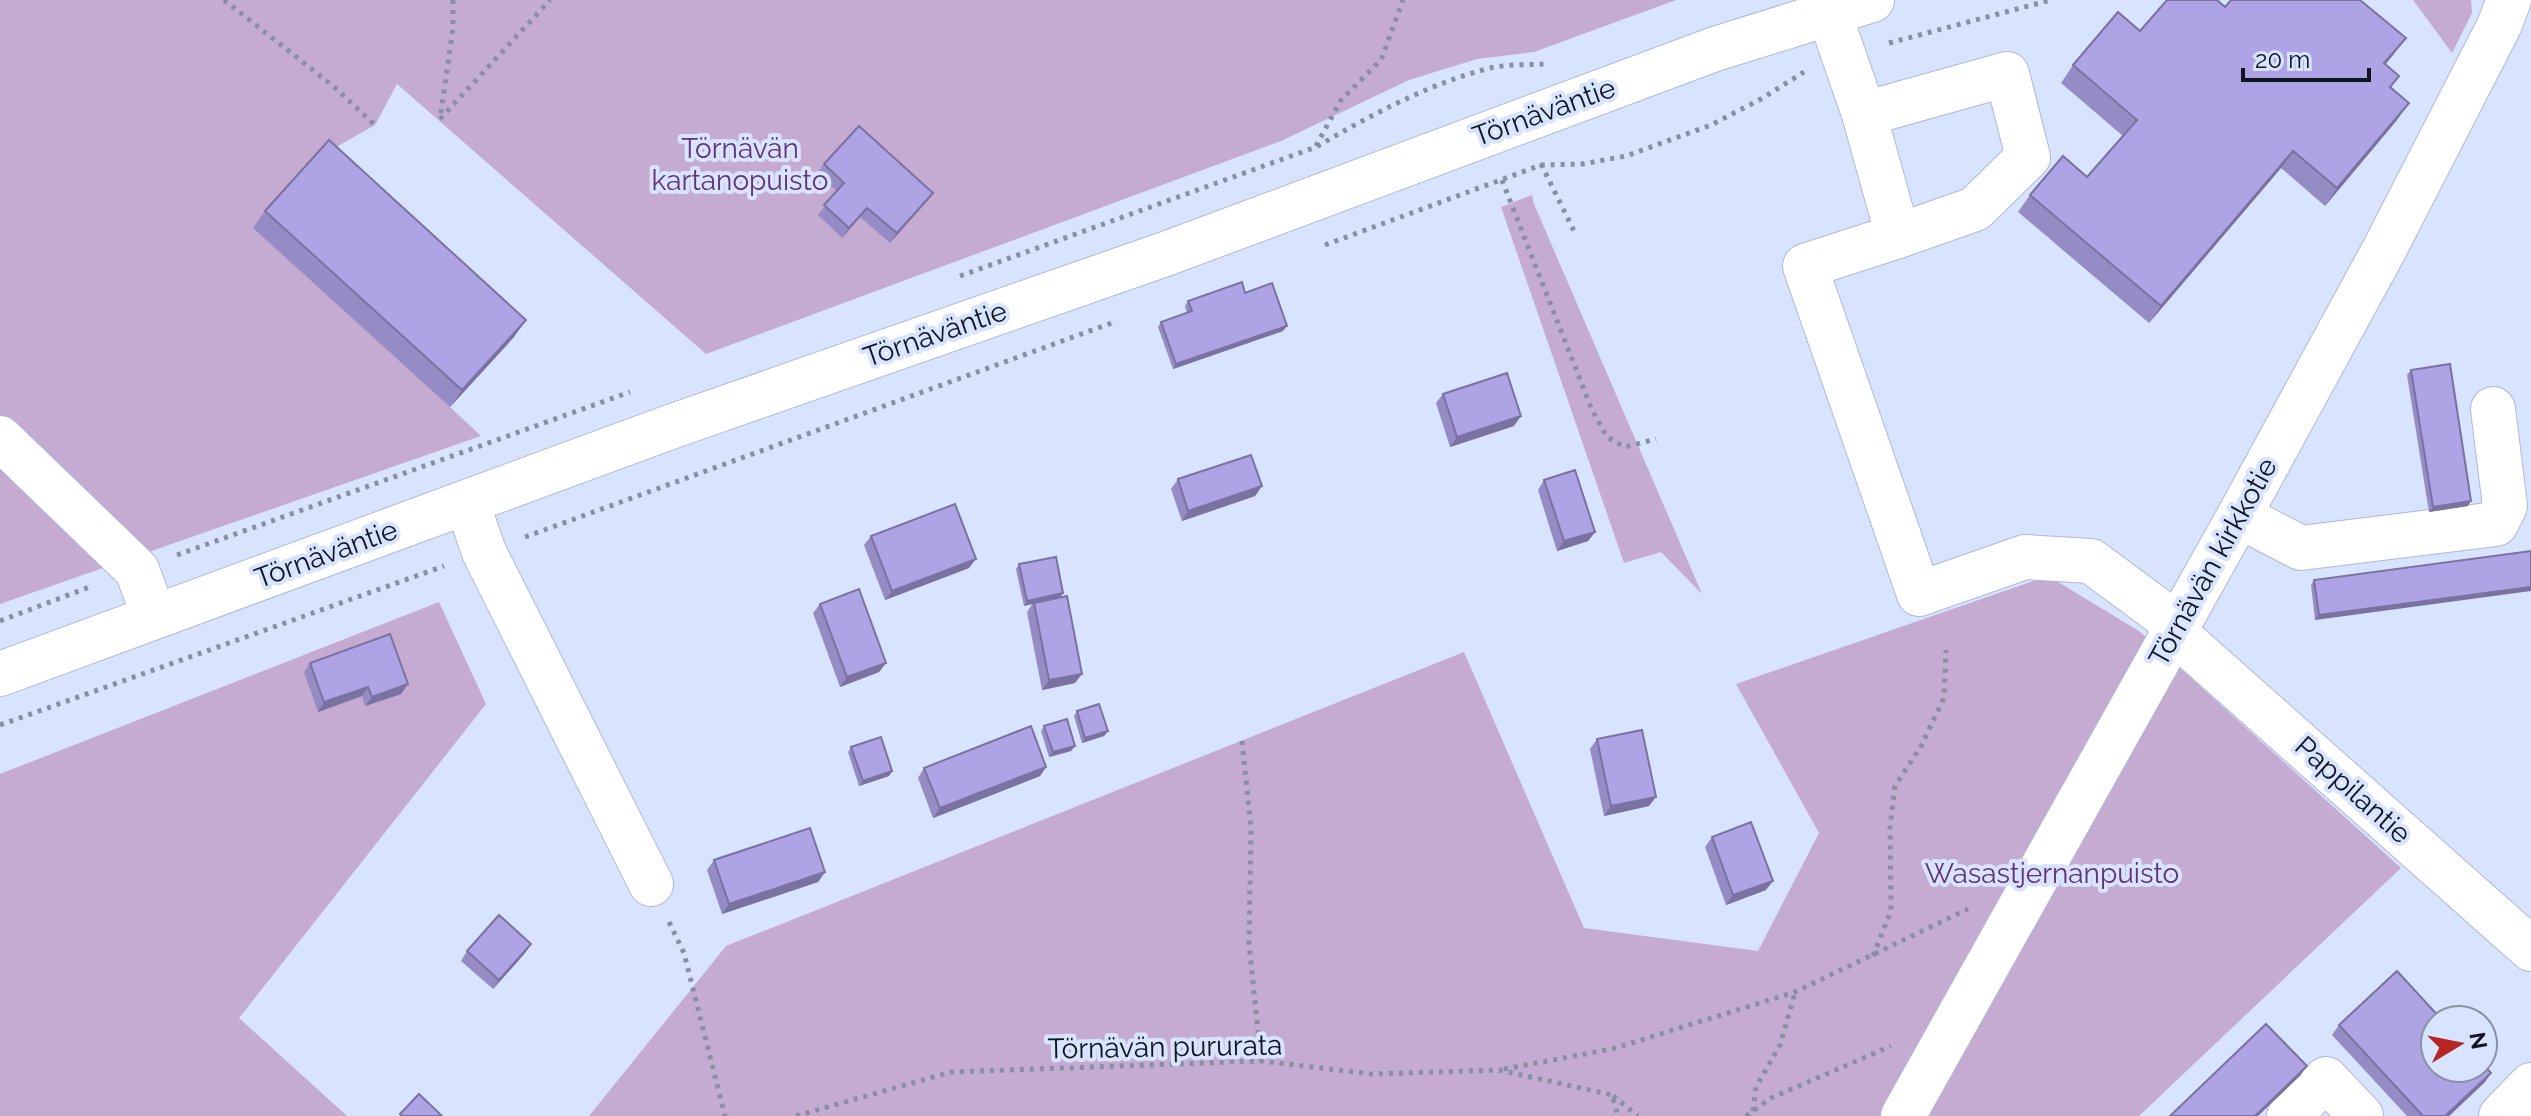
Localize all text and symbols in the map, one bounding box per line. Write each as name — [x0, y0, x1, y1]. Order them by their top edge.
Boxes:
scale bar — [2243, 32, 2369, 82]
text: 20 m — [2255, 45, 2310, 74]
street label: Törnäväntie — [1468, 71, 1620, 153]
park label: Törnävän kartanopuisto — [652, 132, 828, 197]
street label: Törnäväntie — [859, 294, 1011, 374]
street label: Törnävän kirkkotie — [2142, 452, 2284, 672]
street label: Törnäväntie — [250, 513, 402, 595]
street label: Pappilantie — [2288, 730, 2418, 850]
park label: Wasastjernanpuisto — [1925, 857, 2179, 890]
north arrow — [2419, 1004, 2499, 1084]
street label: Törnävän pururata — [1047, 1028, 1283, 1066]
text: N — [2464, 1030, 2493, 1051]

